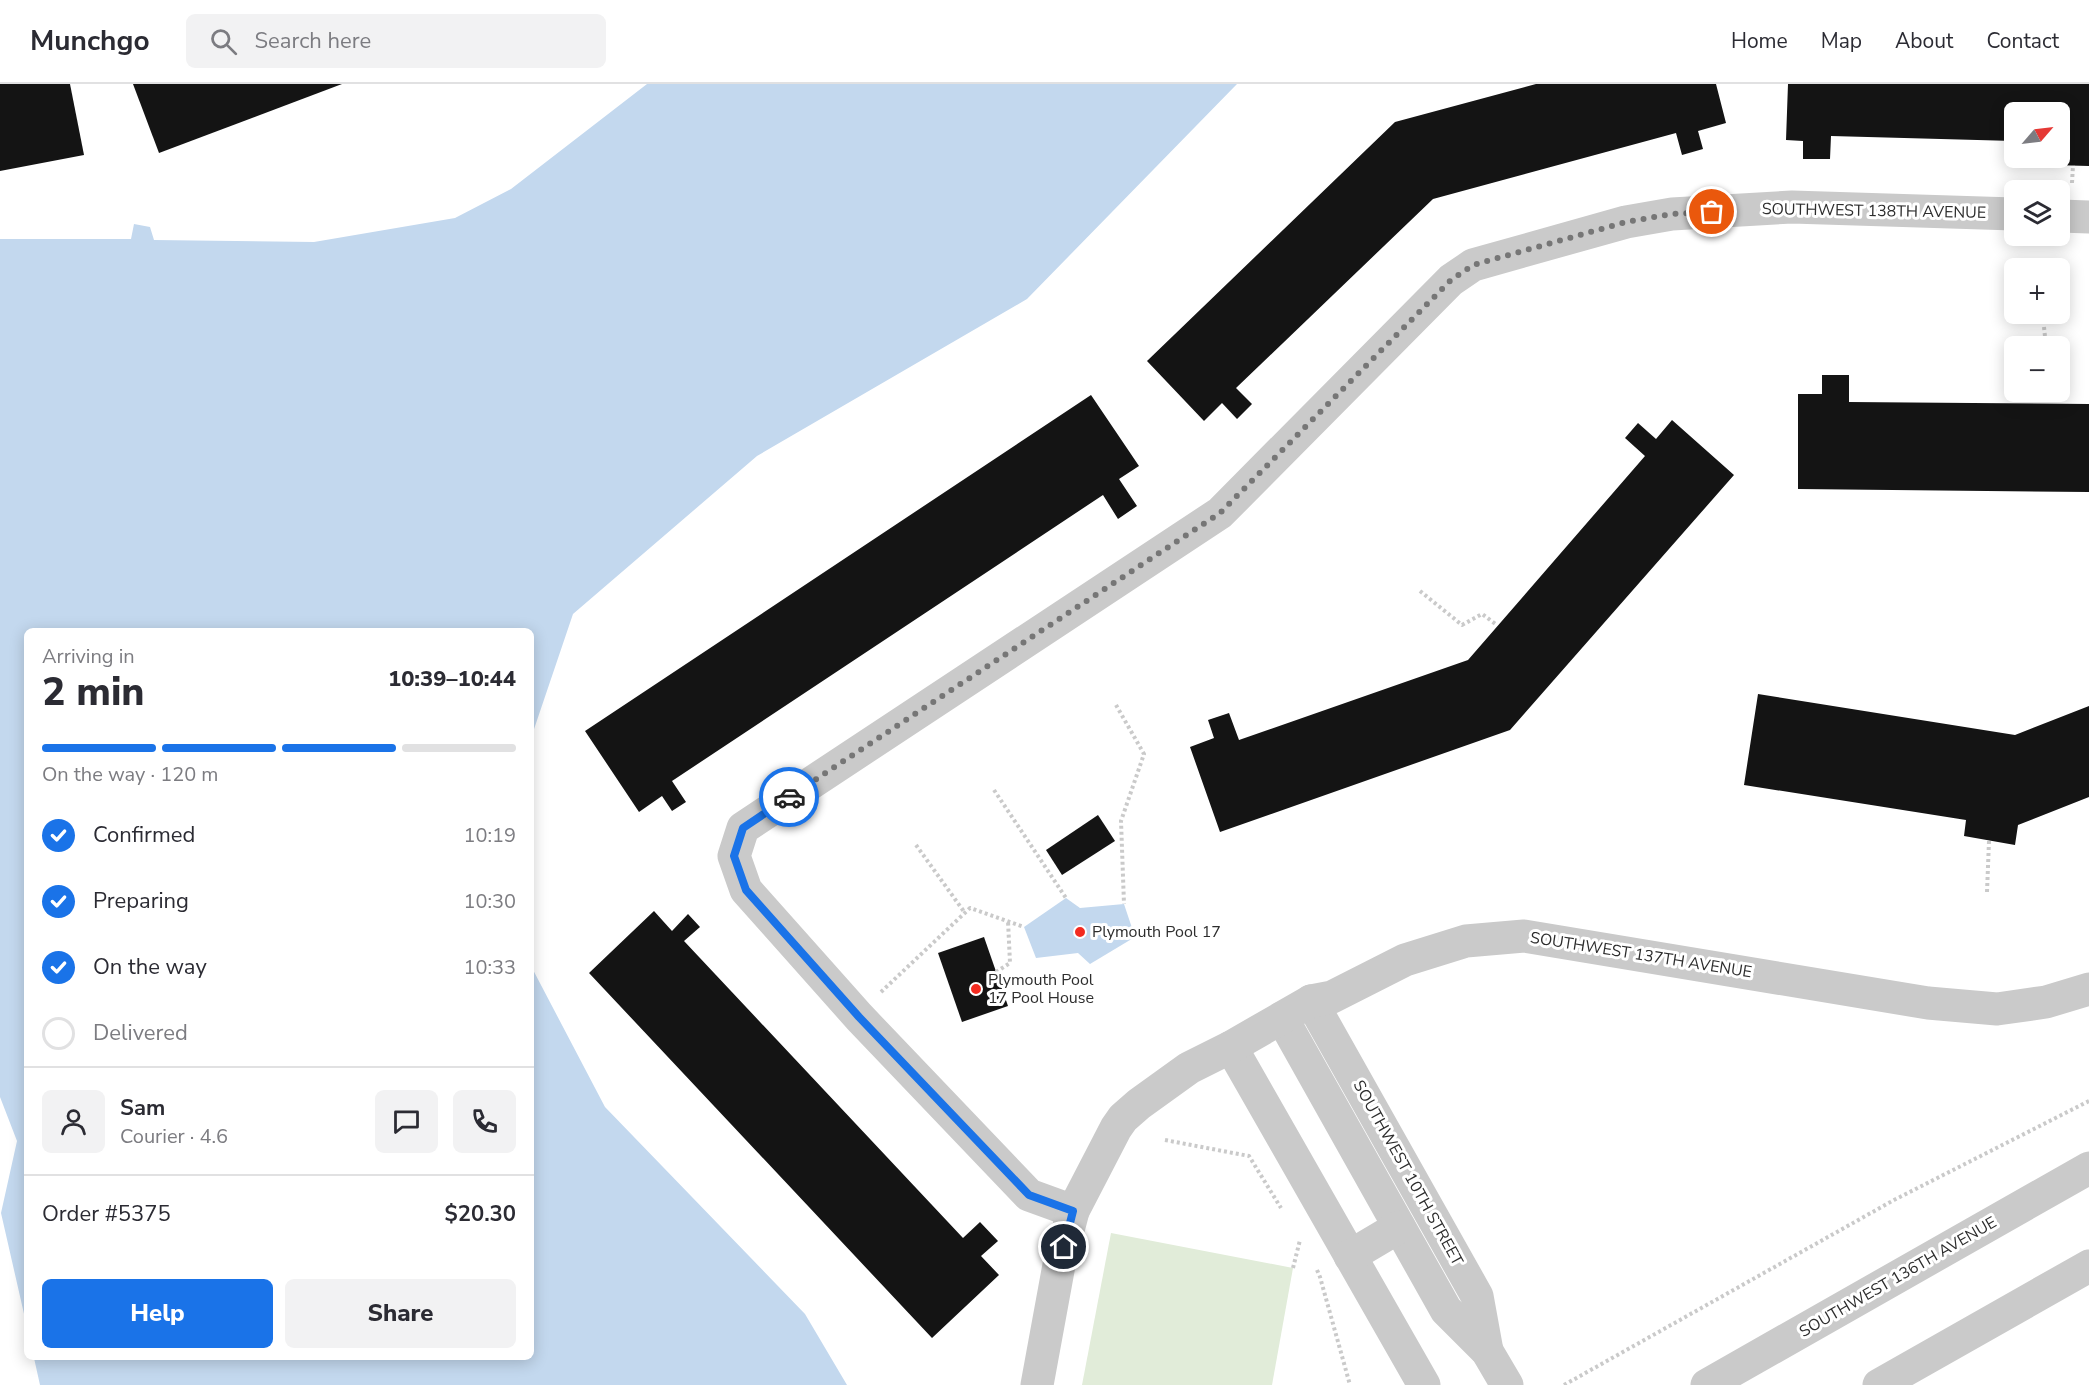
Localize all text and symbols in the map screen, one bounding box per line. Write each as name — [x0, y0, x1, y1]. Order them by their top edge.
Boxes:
search box — [186, 14, 606, 68]
text: Munchgo — [30, 22, 150, 60]
icon: search — [207, 25, 240, 58]
text: Search here — [255, 26, 371, 56]
text: Home — [1731, 27, 1788, 55]
text: Map — [1821, 27, 1862, 55]
text: About — [1895, 27, 1953, 55]
text: Contact — [1986, 27, 2059, 55]
north arrow — [2004, 102, 2070, 168]
map controls — [2004, 102, 2070, 402]
button: layers — [2004, 180, 2070, 246]
pin — [1686, 186, 1737, 237]
icon: bag — [1695, 195, 1728, 228]
street label: SOUTHWEST 138TH AVENUE — [1762, 198, 1986, 224]
button: + — [2004, 258, 2070, 324]
button: − — [2004, 336, 2070, 402]
text: Arriving in — [42, 643, 135, 670]
text: 10:39–10:44 — [388, 664, 516, 694]
text: 2 min — [42, 666, 145, 719]
text: On the way · 120 m — [42, 761, 218, 788]
courier — [759, 767, 819, 827]
icon: car — [773, 781, 806, 814]
icon: check — [42, 819, 75, 852]
text: Confirmed — [93, 820, 195, 850]
text: 10:19 — [463, 822, 516, 849]
icon: check — [42, 885, 75, 918]
text: Preparing — [93, 886, 189, 916]
text: 10:30 — [463, 888, 516, 915]
place label: Plymouth Pool 17 — [1092, 921, 1221, 943]
marker: Plymouth Pool 17 — [1073, 925, 1087, 939]
street label: SOUTHWEST 137TH AVENUE — [1528, 927, 1754, 983]
icon: check — [42, 951, 75, 984]
text: On the way — [93, 952, 207, 982]
text: 10:33 — [463, 954, 516, 981]
place label: Plymouth Pool 17 Pool House — [988, 969, 1094, 1009]
marker: Plymouth Pool 17 Pool House — [969, 982, 983, 996]
text: Delivered — [93, 1018, 188, 1048]
street label: SOUTHWEST 10TH STREET — [1348, 1076, 1468, 1270]
button: person — [42, 1090, 105, 1153]
button: chat — [375, 1090, 438, 1153]
button: phone — [453, 1090, 516, 1153]
text: Sam — [120, 1093, 165, 1123]
text: Courier · 4.6 — [120, 1123, 228, 1150]
text: Order #5375 — [42, 1199, 171, 1229]
text: $20.30 — [445, 1199, 516, 1229]
street label: SOUTHWEST 136TH AVENUE — [1795, 1211, 2001, 1343]
pin — [1038, 1221, 1089, 1272]
icon: home — [1047, 1230, 1080, 1263]
button: Help — [42, 1279, 273, 1348]
button: Share — [285, 1279, 516, 1348]

